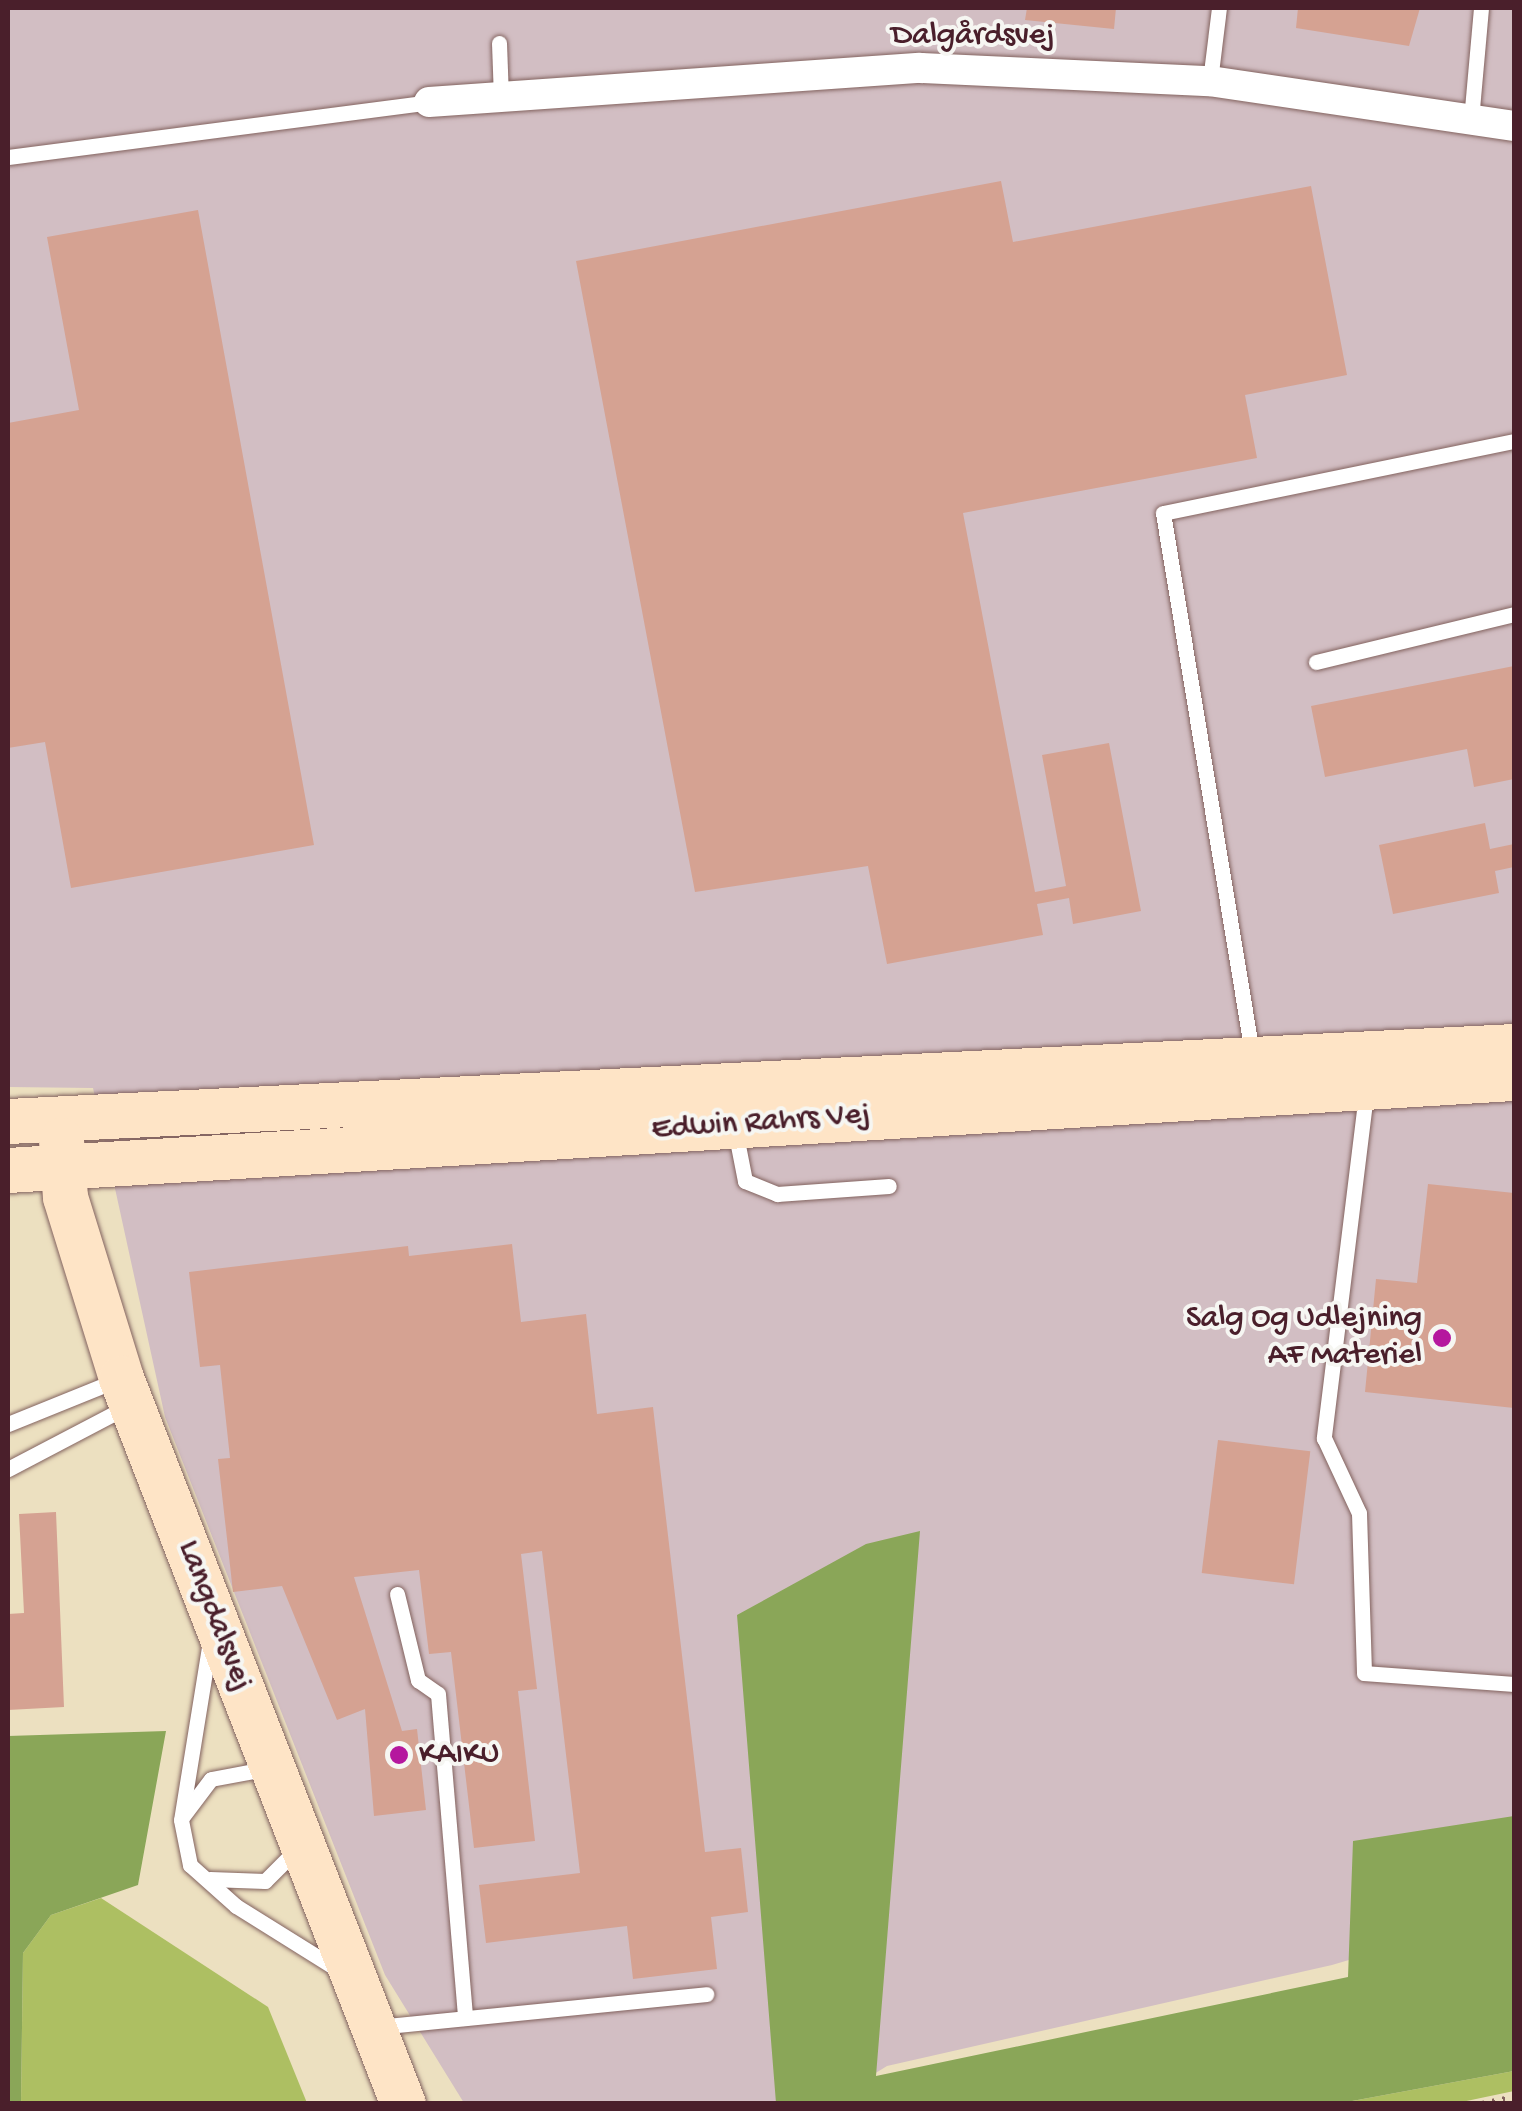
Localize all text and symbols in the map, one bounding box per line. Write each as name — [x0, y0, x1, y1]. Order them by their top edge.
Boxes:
street label: Dalgårdsvej — [891, 17, 1055, 55]
street label: Edwin Rahrs Vej — [650, 1096, 872, 1150]
place label: Salg Og Udlejning AF Materiel — [1186, 1301, 1422, 1376]
marker: Salg Og Udlejning AF Materiel — [1431, 1327, 1453, 1349]
street label: Langdalsvej — [168, 1535, 260, 1697]
place label: KAIKU — [419, 1736, 499, 1774]
marker: KAIKU — [388, 1744, 410, 1766]

